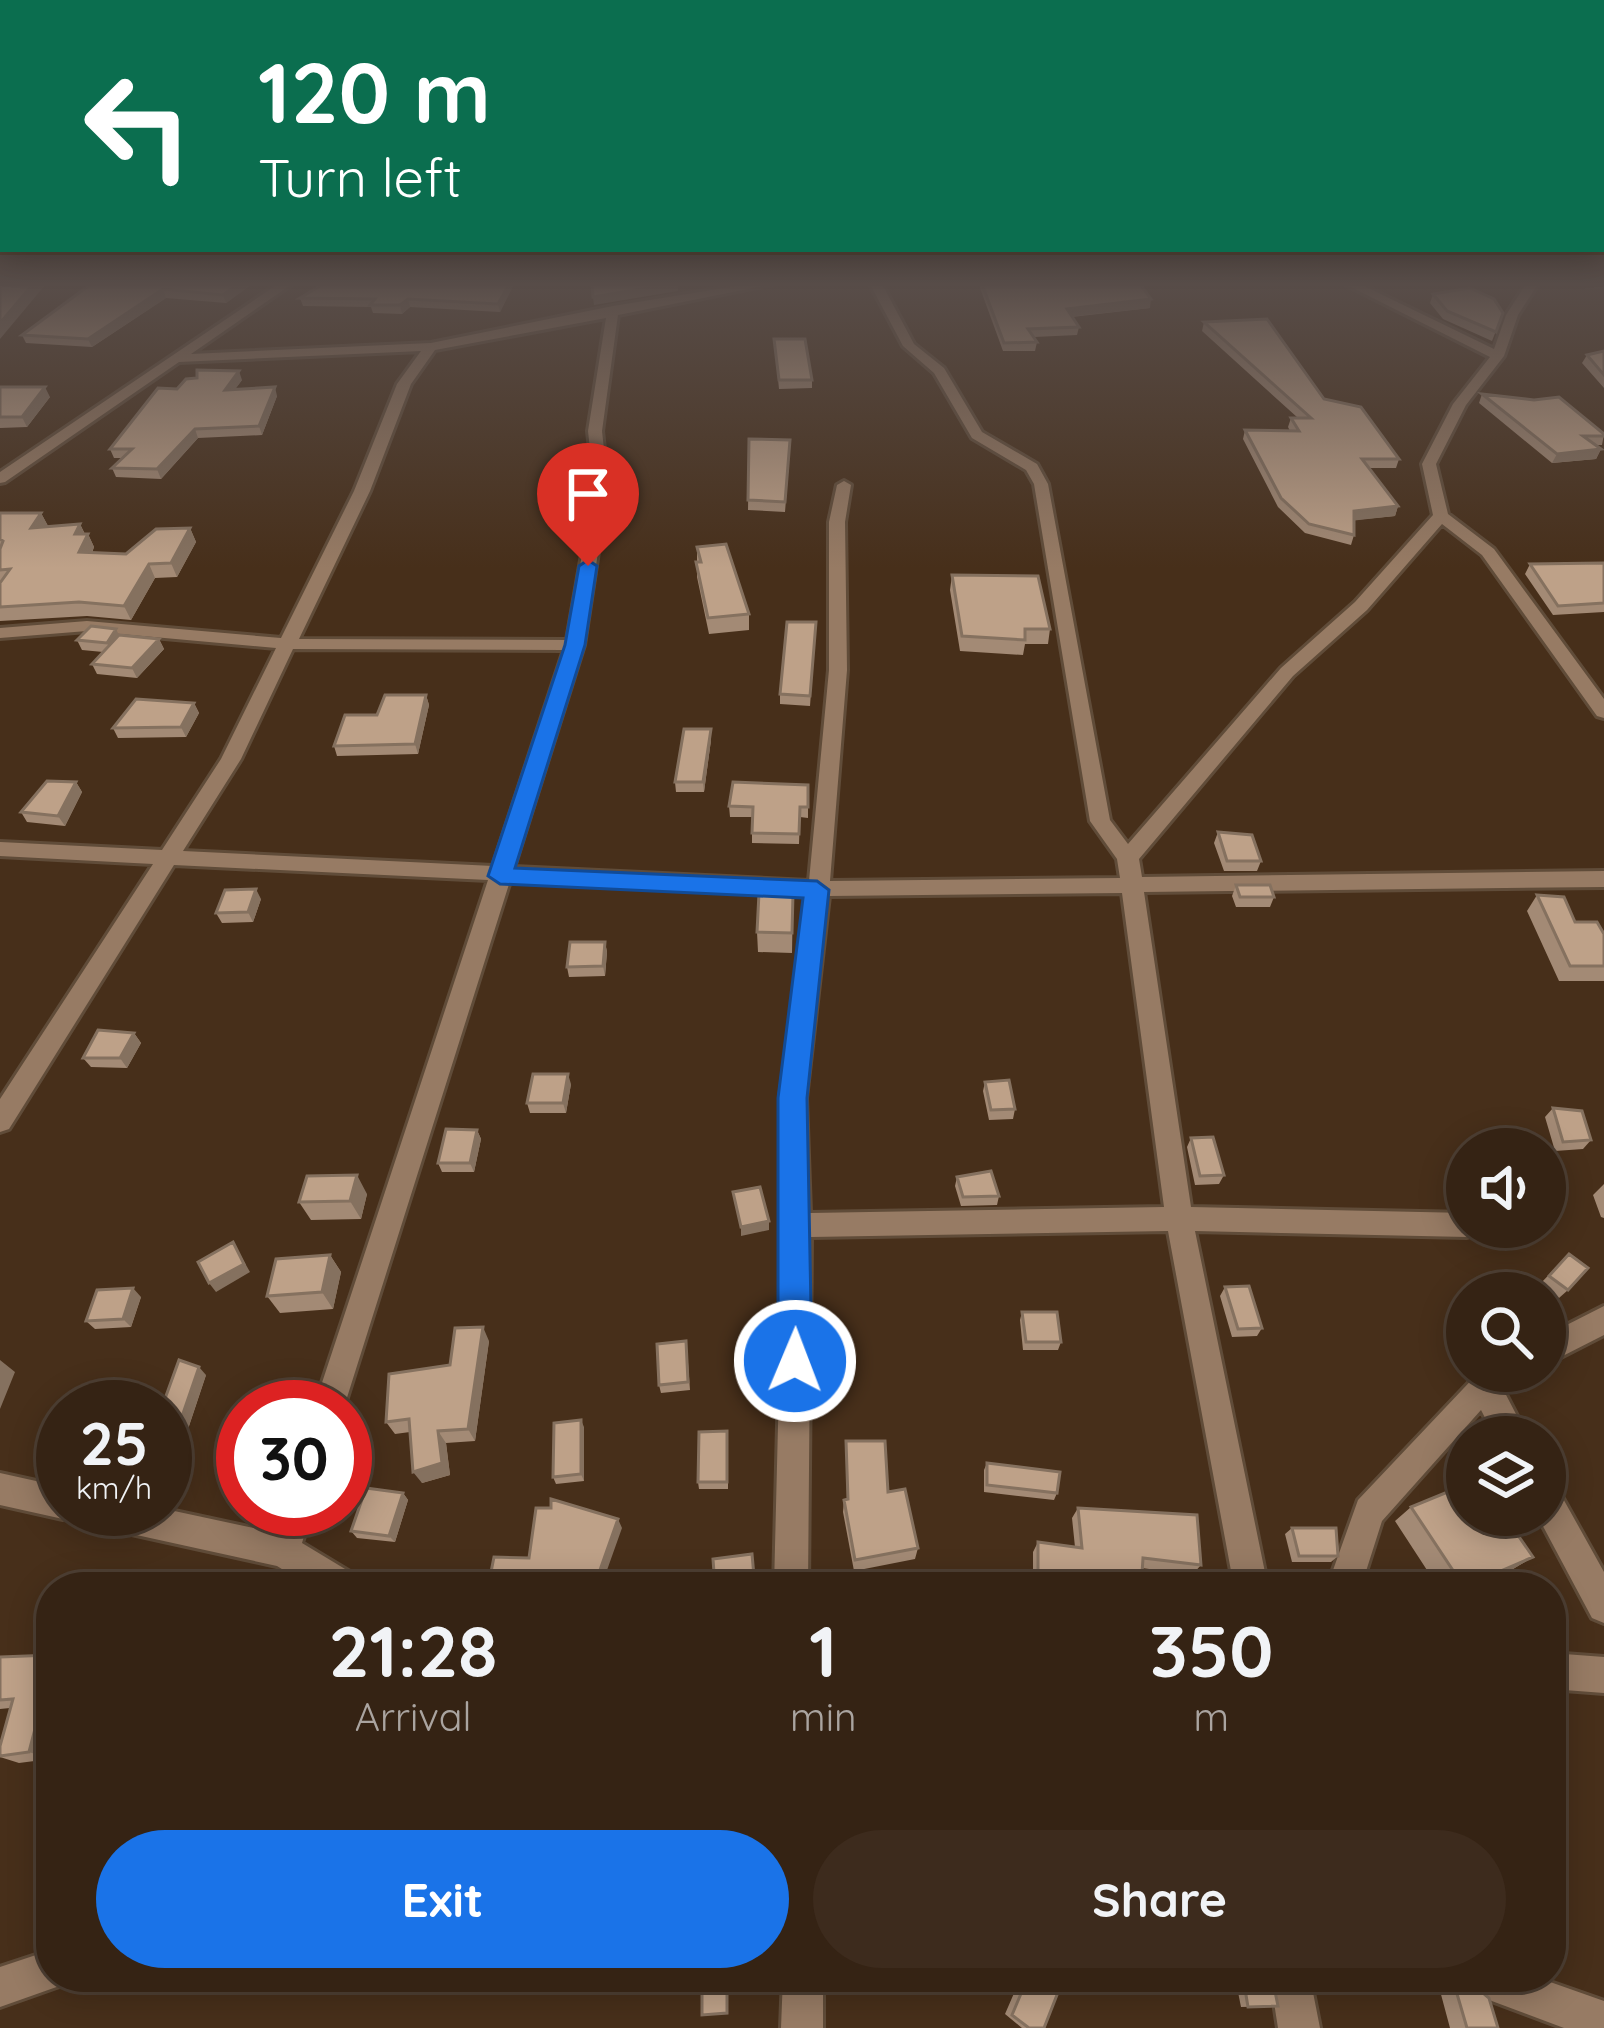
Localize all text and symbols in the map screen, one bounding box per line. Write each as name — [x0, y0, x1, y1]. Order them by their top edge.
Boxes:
text: 120 m — [258, 39, 491, 144]
icon: left — [60, 48, 216, 204]
text: Turn left — [258, 143, 462, 211]
pin — [537, 443, 639, 566]
icon: arrive — [555, 461, 621, 527]
map controls — [1446, 1128, 1566, 1536]
button: sound — [1446, 1128, 1566, 1248]
button: search — [1446, 1272, 1566, 1392]
position arrow — [732, 1298, 858, 1424]
speed limit sign: 30 — [216, 1380, 372, 1536]
text: 25 — [80, 1405, 148, 1480]
button: layers — [1446, 1416, 1566, 1536]
text: km/h — [76, 1469, 152, 1507]
text: 21:28 — [329, 1605, 498, 1695]
text: 1 — [809, 1605, 837, 1695]
text: 350 — [1149, 1605, 1273, 1695]
text: Arrival — [355, 1692, 471, 1741]
text: min — [790, 1692, 857, 1741]
text: m — [1193, 1692, 1229, 1741]
button: Exit — [96, 1830, 789, 1968]
button: Share — [813, 1830, 1506, 1968]

